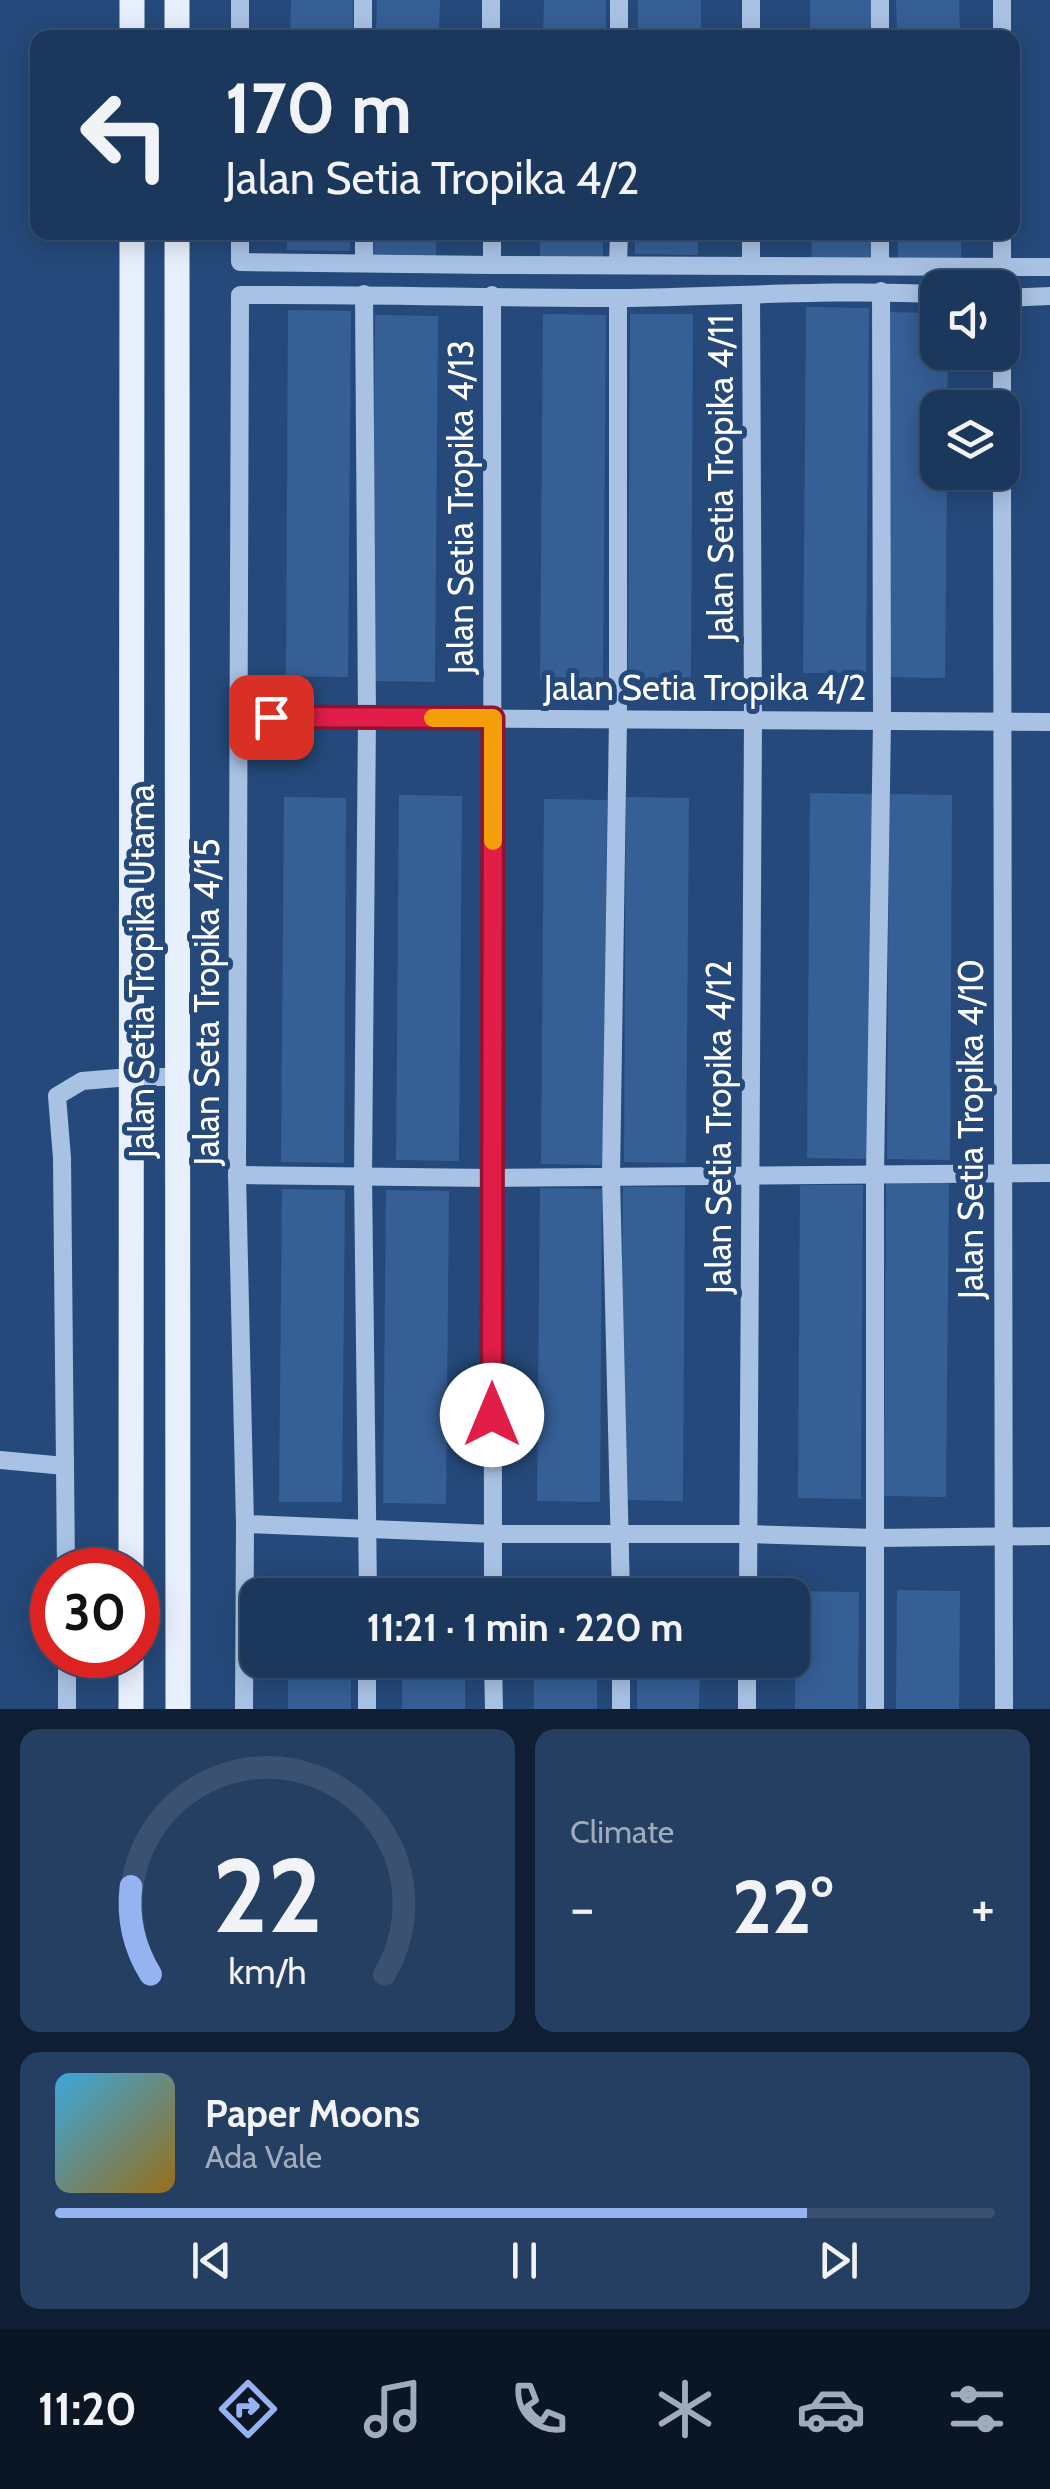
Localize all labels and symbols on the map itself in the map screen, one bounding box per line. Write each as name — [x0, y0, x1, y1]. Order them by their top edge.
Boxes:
street label: Jalan Setia Tropika 4/11 — [699, 314, 742, 643]
street label: Jalan Setia Tropika 4/13 — [439, 340, 482, 675]
street label: Jalan Setia Tropika 4/2 — [543, 666, 866, 709]
pin — [229, 675, 314, 760]
street label: Jalan Setia Tropika Utama — [120, 784, 163, 1159]
street label: Jalan Seta Tropika 4/15 — [185, 838, 228, 1167]
street label: Jalan Setia Tropika 4/10 — [949, 959, 992, 1300]
street label: Jalan Setia Tropika 4/12 — [697, 960, 740, 1295]
position arrow — [440, 1363, 544, 1467]
speed limit sign: 30 — [30, 1548, 160, 1678]

